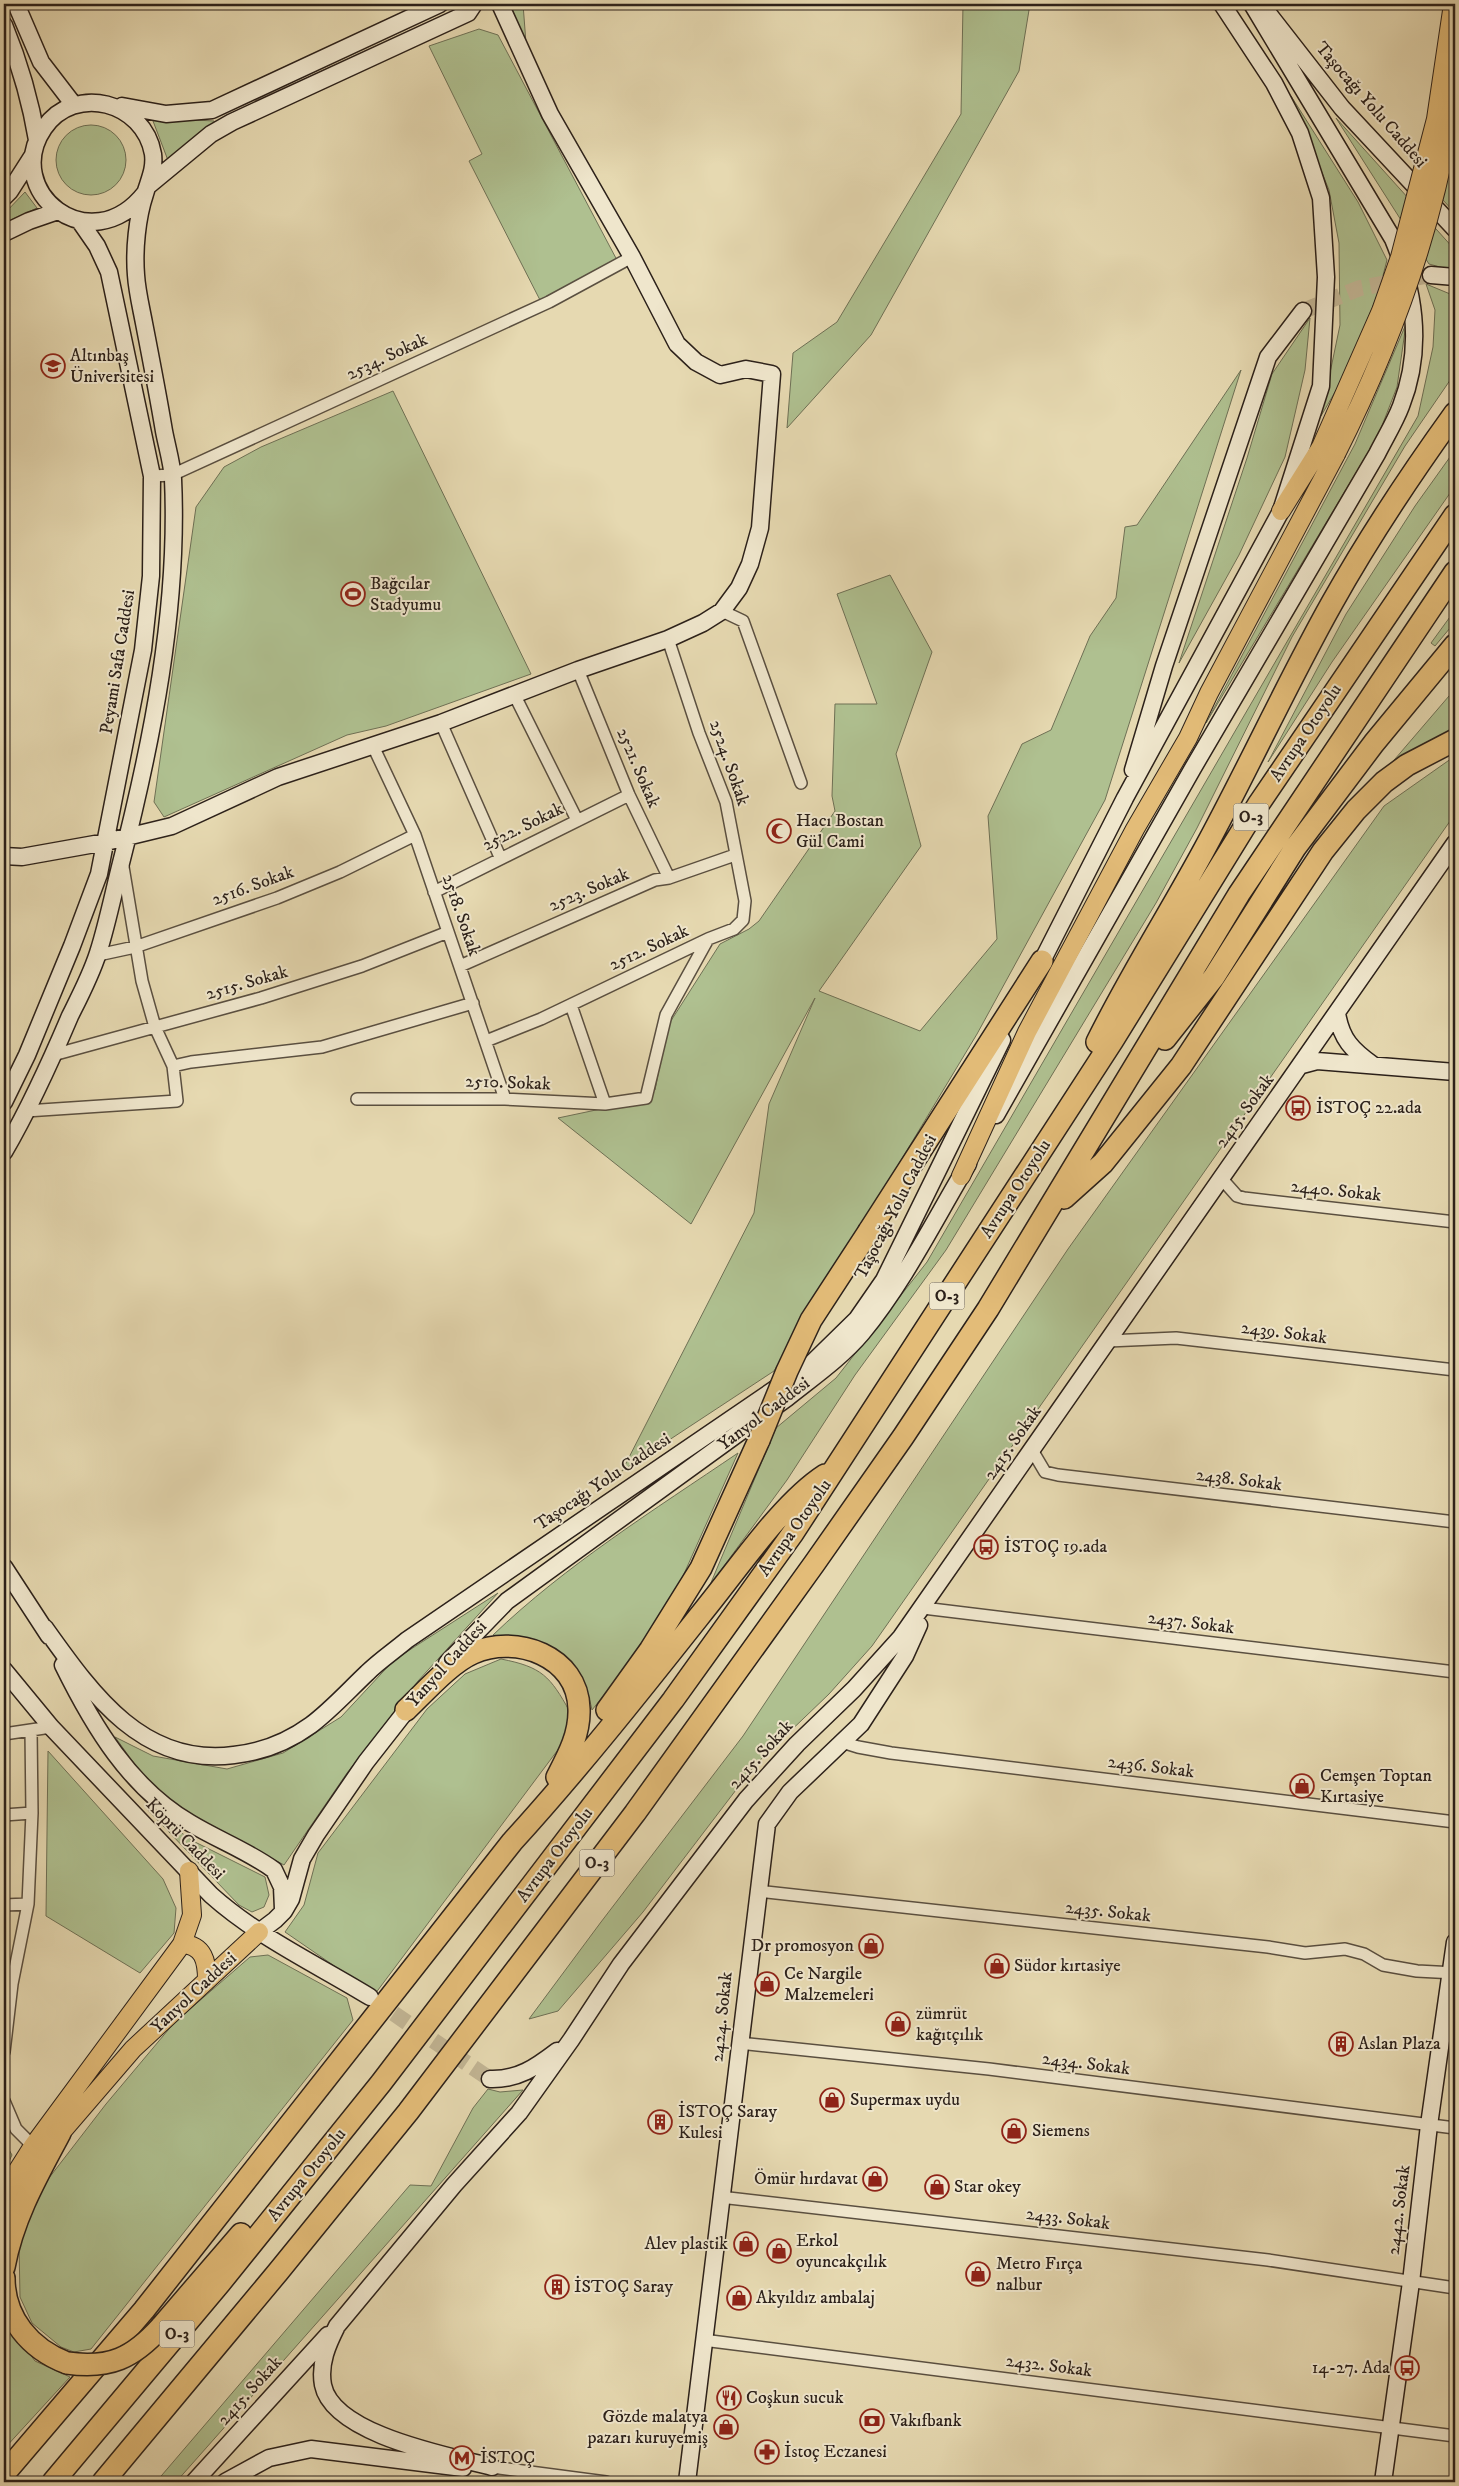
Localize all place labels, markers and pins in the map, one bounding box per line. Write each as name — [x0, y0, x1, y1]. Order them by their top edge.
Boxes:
place label: Altınbaş Üniversitesi — [70, 345, 154, 388]
school or university icon: Altınbaş Üniversitesi — [40, 353, 66, 379]
place label: Bağcılar Stadyumu — [370, 573, 441, 616]
sports icon: Bağcılar Stadyumu — [340, 581, 366, 607]
place label: Hacı Bostan Gül Cami — [796, 810, 885, 853]
mosque icon: Hacı Bostan Gül Cami — [766, 818, 792, 844]
bus stop icon: İSTOÇ 22.ada — [1285, 1095, 1311, 1121]
place label: İSTOÇ 22.ada — [1316, 1096, 1422, 1119]
bus stop icon: İSTOÇ 19.ada — [973, 1534, 999, 1560]
place label: İSTOÇ 19.ada — [1004, 1535, 1108, 1558]
place label: Cemşen Toptan Kırtasiye — [1320, 1765, 1433, 1808]
shop icon: Cemşen Toptan Kırtasiye — [1289, 1773, 1315, 1799]
shop icon: Dr promosyon — [858, 1933, 884, 1959]
place label: Dr promosyon — [751, 1935, 855, 1957]
shop icon: Südor kırtasiye — [984, 1953, 1010, 1979]
place label: Südor kırtasiye — [1014, 1955, 1121, 1977]
place label: Ce Nargile Malzemeleri — [784, 1963, 874, 2006]
shop icon: Ce Nargile Malzemeleri — [754, 1971, 780, 1997]
place label: zümrüt kağıtçılık — [916, 2003, 983, 2046]
shop icon: zümrüt kağıtçılık — [885, 2011, 911, 2037]
building icon: Aslan Plaza — [1328, 2031, 1354, 2057]
place label: Aslan Plaza — [1358, 2033, 1441, 2055]
shop icon: Supermax uydu — [819, 2087, 845, 2113]
place label: Supermax uydu — [850, 2089, 960, 2111]
place label: İSTOÇ Saray Kulesi — [678, 2100, 777, 2144]
building icon: İSTOÇ Saray Kulesi — [647, 2109, 673, 2135]
shop icon: Siemens — [1001, 2118, 1027, 2144]
place label: Siemens — [1032, 2120, 1090, 2142]
shop icon: Ömür hırdavat — [862, 2166, 888, 2192]
place label: Ömür hırdavat — [754, 2168, 858, 2190]
shop icon: Star okey — [924, 2174, 950, 2200]
place label: Star okey — [954, 2176, 1021, 2198]
place label: Erkol oyuncakçılık — [796, 2230, 887, 2273]
shop icon: Alev plastik — [733, 2231, 759, 2257]
place label: Alev plastik — [645, 2233, 728, 2255]
shop icon: Erkol oyuncakçılık — [766, 2238, 792, 2264]
place label: Metro Fırça nalbur — [996, 2253, 1083, 2296]
shop icon: Metro Fırça nalbur — [965, 2261, 991, 2287]
building icon: İSTOÇ Saray — [544, 2274, 570, 2300]
place label: İSTOÇ Saray — [574, 2275, 673, 2298]
shop icon: Akyıldız ambalaj — [726, 2285, 752, 2311]
place label: Akyıldız ambalaj — [756, 2287, 875, 2309]
bus stop icon: 14-27. Ada — [1394, 2355, 1420, 2381]
place label: 14-27. Ada — [1312, 2357, 1390, 2379]
restaurant icon: Coşkun sucuk — [716, 2385, 742, 2411]
place label: Coşkun sucuk — [746, 2387, 844, 2409]
place label: Gözde malatya pazarı kuruyemiş — [587, 2406, 708, 2449]
bank icon: Vakıfbank — [859, 2408, 885, 2434]
place label: Vakıfbank — [889, 2410, 962, 2432]
shop icon: Gözde malatya pazarı kuruyemiş — [713, 2414, 739, 2440]
pharmacy icon: İstoç Eczanesi — [754, 2439, 780, 2465]
place label: İstoç Eczanesi — [784, 2440, 887, 2463]
metro station icon: İSTOÇ — [449, 2445, 475, 2471]
place label: İSTOÇ — [480, 2446, 535, 2469]

